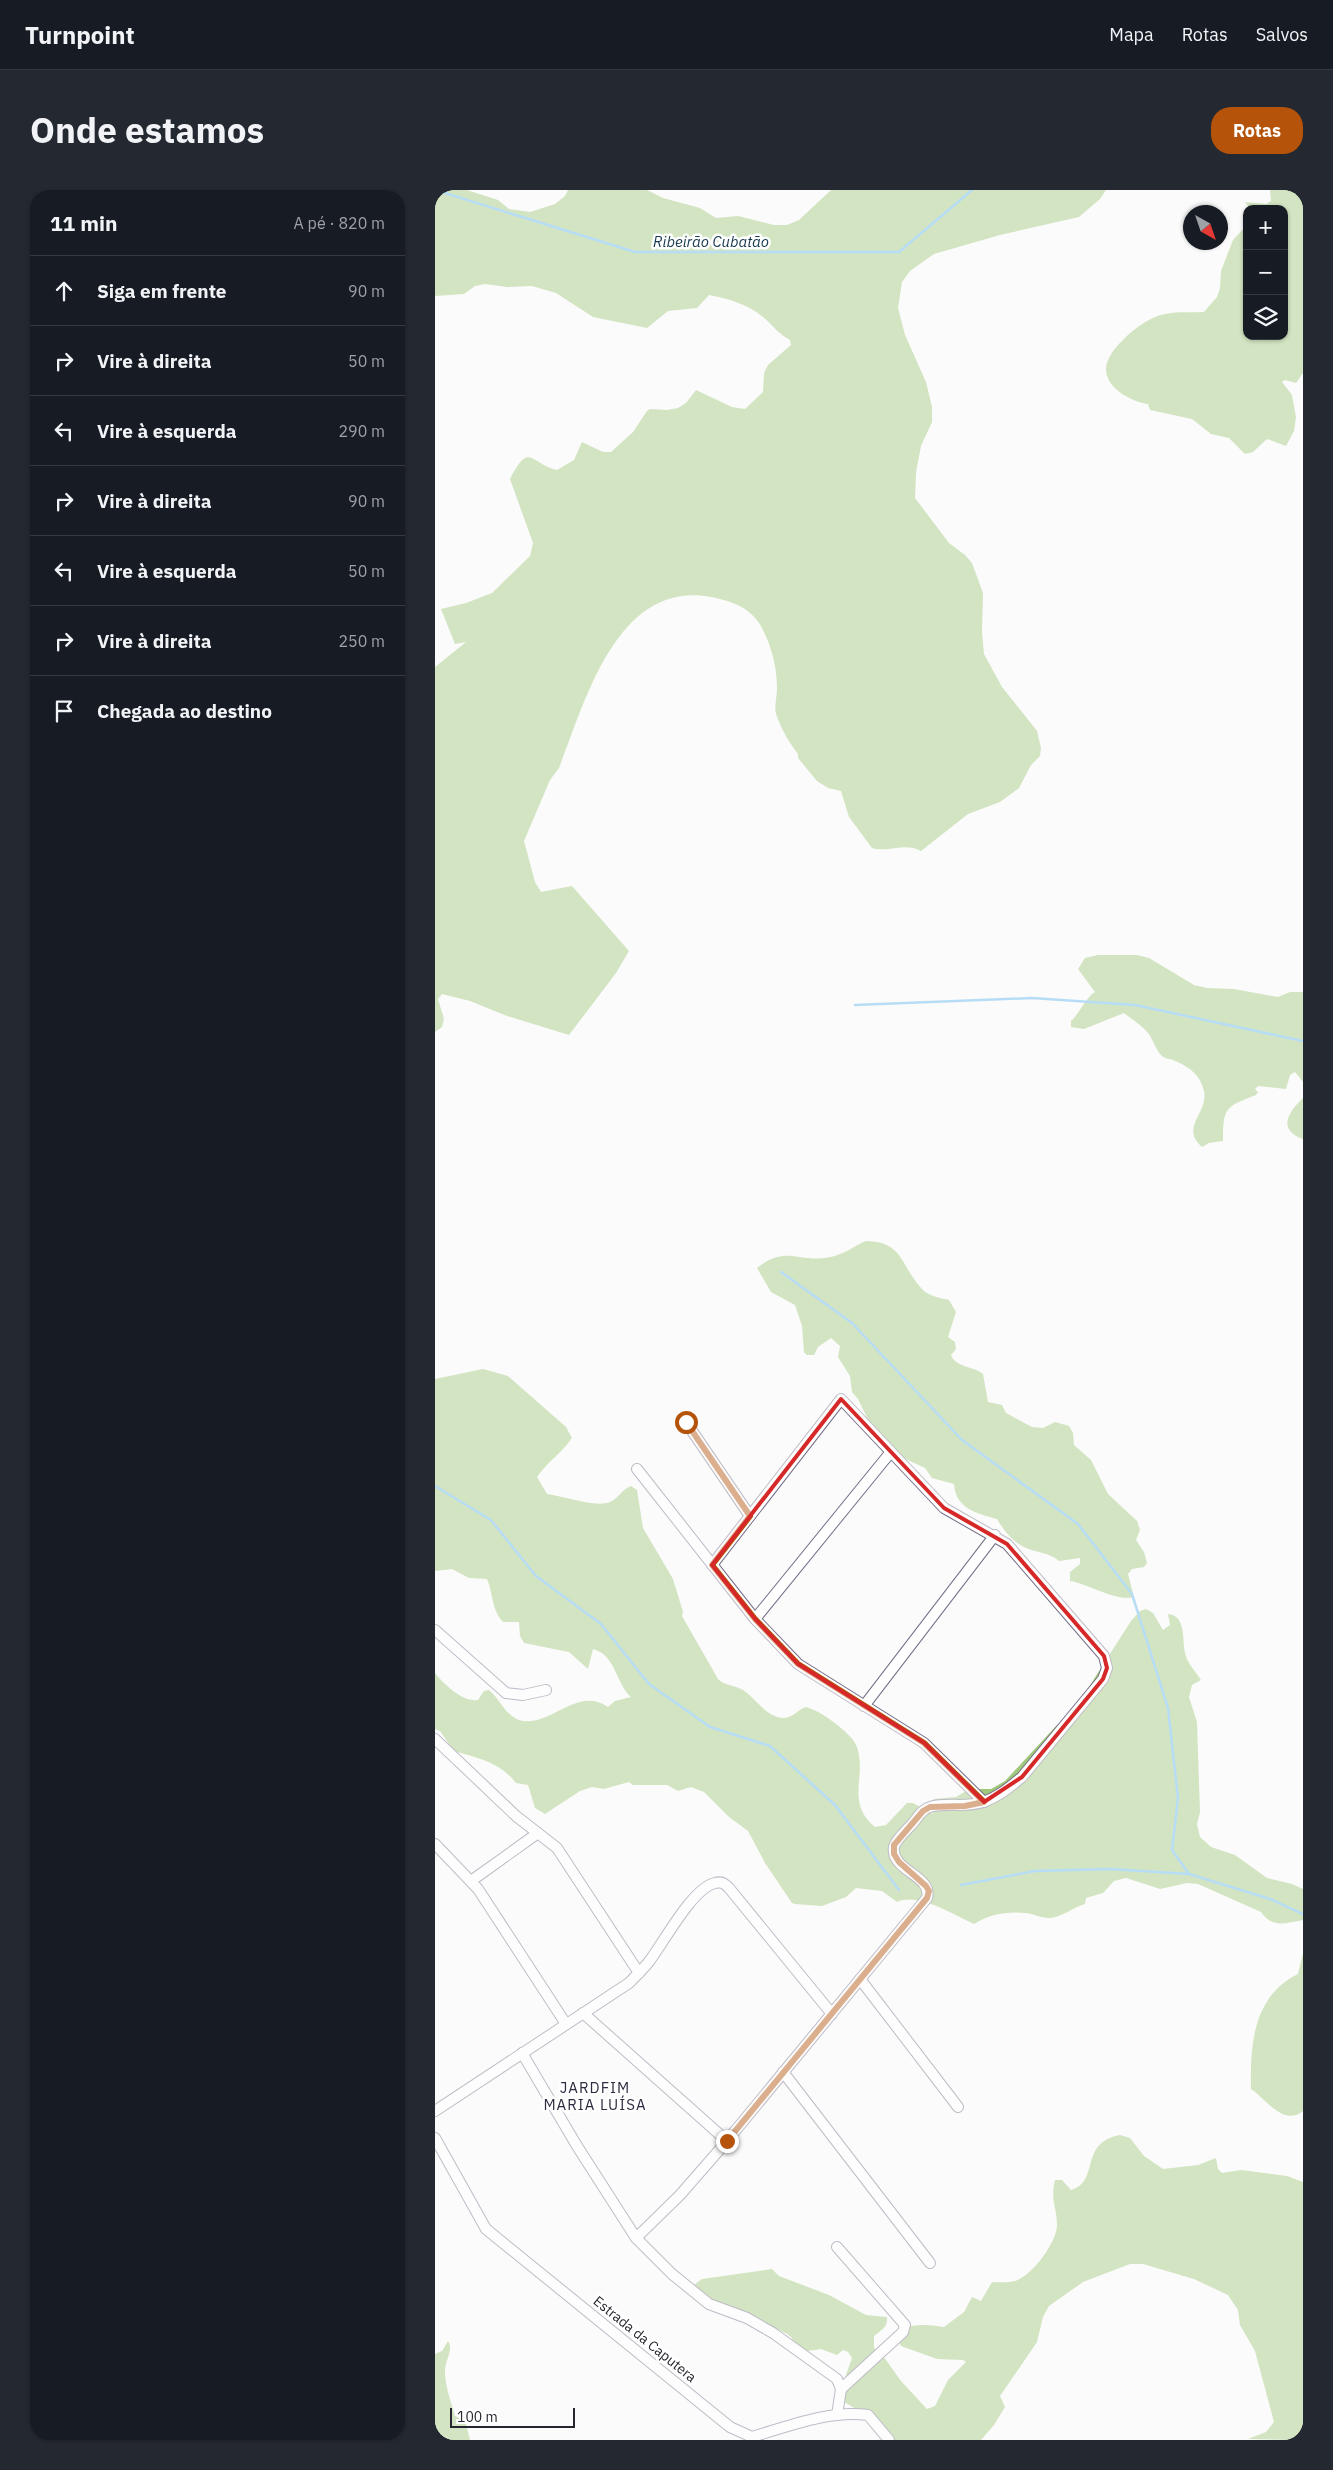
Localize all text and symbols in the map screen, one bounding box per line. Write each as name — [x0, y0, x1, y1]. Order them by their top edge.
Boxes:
text: Turnpoint — [25, 19, 135, 51]
text: Mapa — [1109, 23, 1154, 46]
text: Rotas — [1182, 23, 1228, 46]
text: Salvos — [1256, 23, 1308, 46]
text: Onde estamos — [30, 107, 264, 153]
button: Rotas — [1211, 107, 1303, 154]
north arrow — [1183, 205, 1228, 250]
map controls — [1243, 205, 1288, 340]
button: + — [1243, 205, 1288, 250]
text: 11 min — [50, 209, 117, 237]
text: A pé · 820 m — [294, 213, 385, 233]
water label: Ribeirão Cubatão — [653, 232, 769, 251]
button: − — [1243, 250, 1288, 295]
icon: ahead — [50, 277, 78, 305]
text: Siga em frente — [97, 279, 227, 303]
text: 90 m — [348, 281, 385, 301]
button: layers — [1243, 295, 1288, 340]
icon: right — [50, 347, 78, 375]
text: Vire à direita — [97, 349, 212, 373]
text: 50 m — [348, 351, 385, 371]
icon: left — [50, 417, 78, 445]
text: Vire à esquerda — [97, 419, 237, 443]
text: 290 m — [338, 421, 385, 441]
icon: right — [50, 487, 78, 515]
text: Vire à direita — [97, 489, 212, 513]
text: 90 m — [348, 491, 385, 511]
icon: left — [50, 557, 78, 585]
text: Vire à esquerda — [97, 559, 237, 583]
text: 50 m — [348, 561, 385, 581]
icon: right — [50, 627, 78, 655]
text: Vire à direita — [97, 629, 212, 653]
text: 250 m — [338, 631, 385, 651]
icon: arrive — [50, 697, 78, 725]
text: Chegada ao destino — [97, 699, 272, 723]
route start — [675, 1411, 698, 1434]
district label: JARDFIM MARIA LUÍSA — [543, 2078, 647, 2114]
route end — [716, 2130, 739, 2153]
street label: Estrada da Caputera — [590, 2292, 701, 2386]
scale bar — [450, 2405, 575, 2428]
text: 100 m — [457, 2408, 498, 2426]

